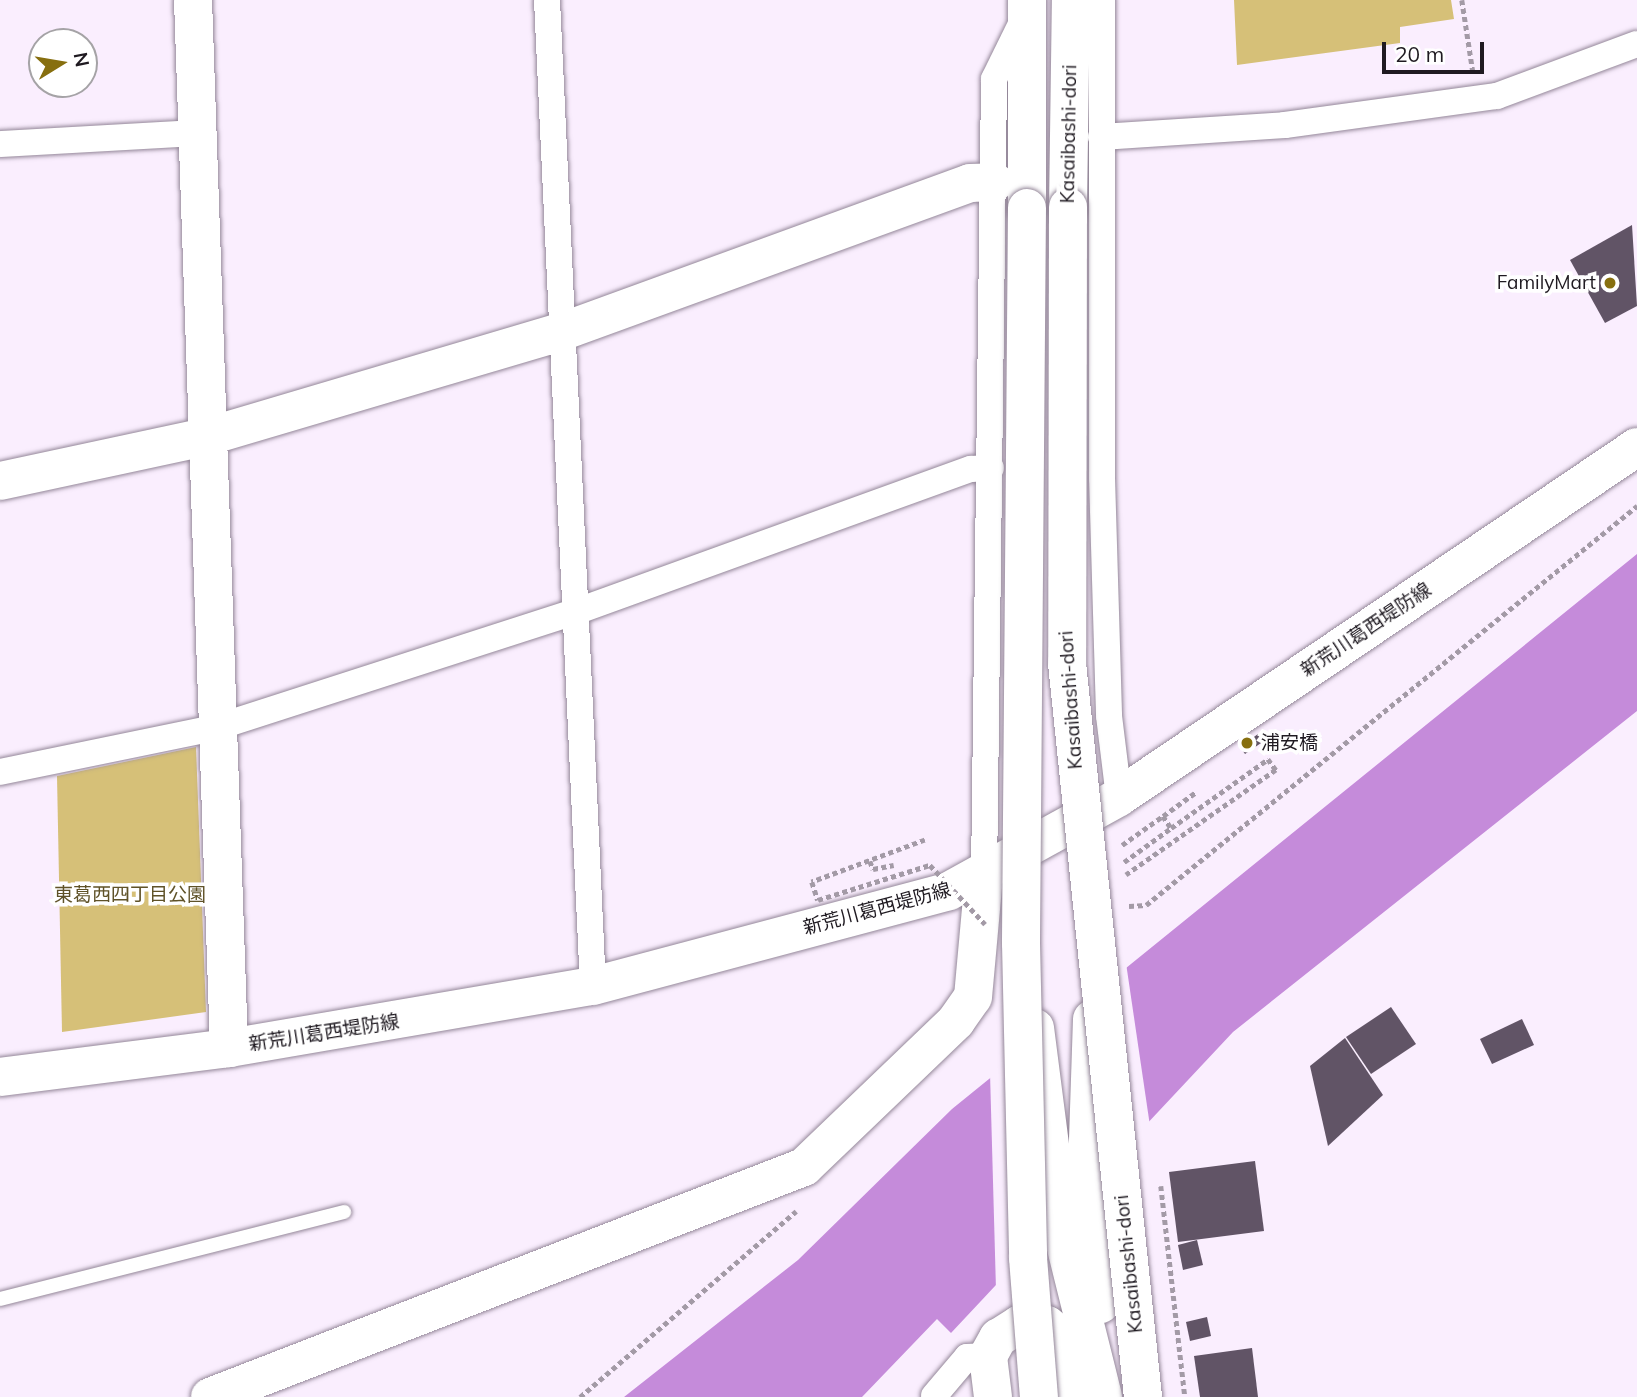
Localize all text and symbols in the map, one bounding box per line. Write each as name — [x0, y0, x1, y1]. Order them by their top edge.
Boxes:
north arrow — [28, 28, 98, 98]
scale bar — [1385, 28, 1486, 72]
text: 20 m — [1395, 41, 1444, 67]
text: N — [68, 50, 95, 69]
street label: Kasaibashi-dori — [1056, 64, 1082, 204]
place label: FamilyMart — [1497, 272, 1596, 294]
marker: FamilyMart — [1602, 275, 1618, 291]
street label: 新荒川葛西堤防線 — [1297, 578, 1435, 682]
street label: Kasaibashi-dori — [1055, 630, 1087, 770]
place label: 浦安橋 — [1261, 732, 1318, 754]
marker: 浦安橋 — [1239, 735, 1255, 751]
street label: 新荒川葛西堤防線 — [801, 878, 953, 940]
park label: 東葛西四丁目公園 — [54, 884, 206, 906]
street label: 新荒川葛西堤防線 — [247, 1010, 401, 1056]
street label: Kasaibashi-dori — [1110, 1194, 1148, 1334]

